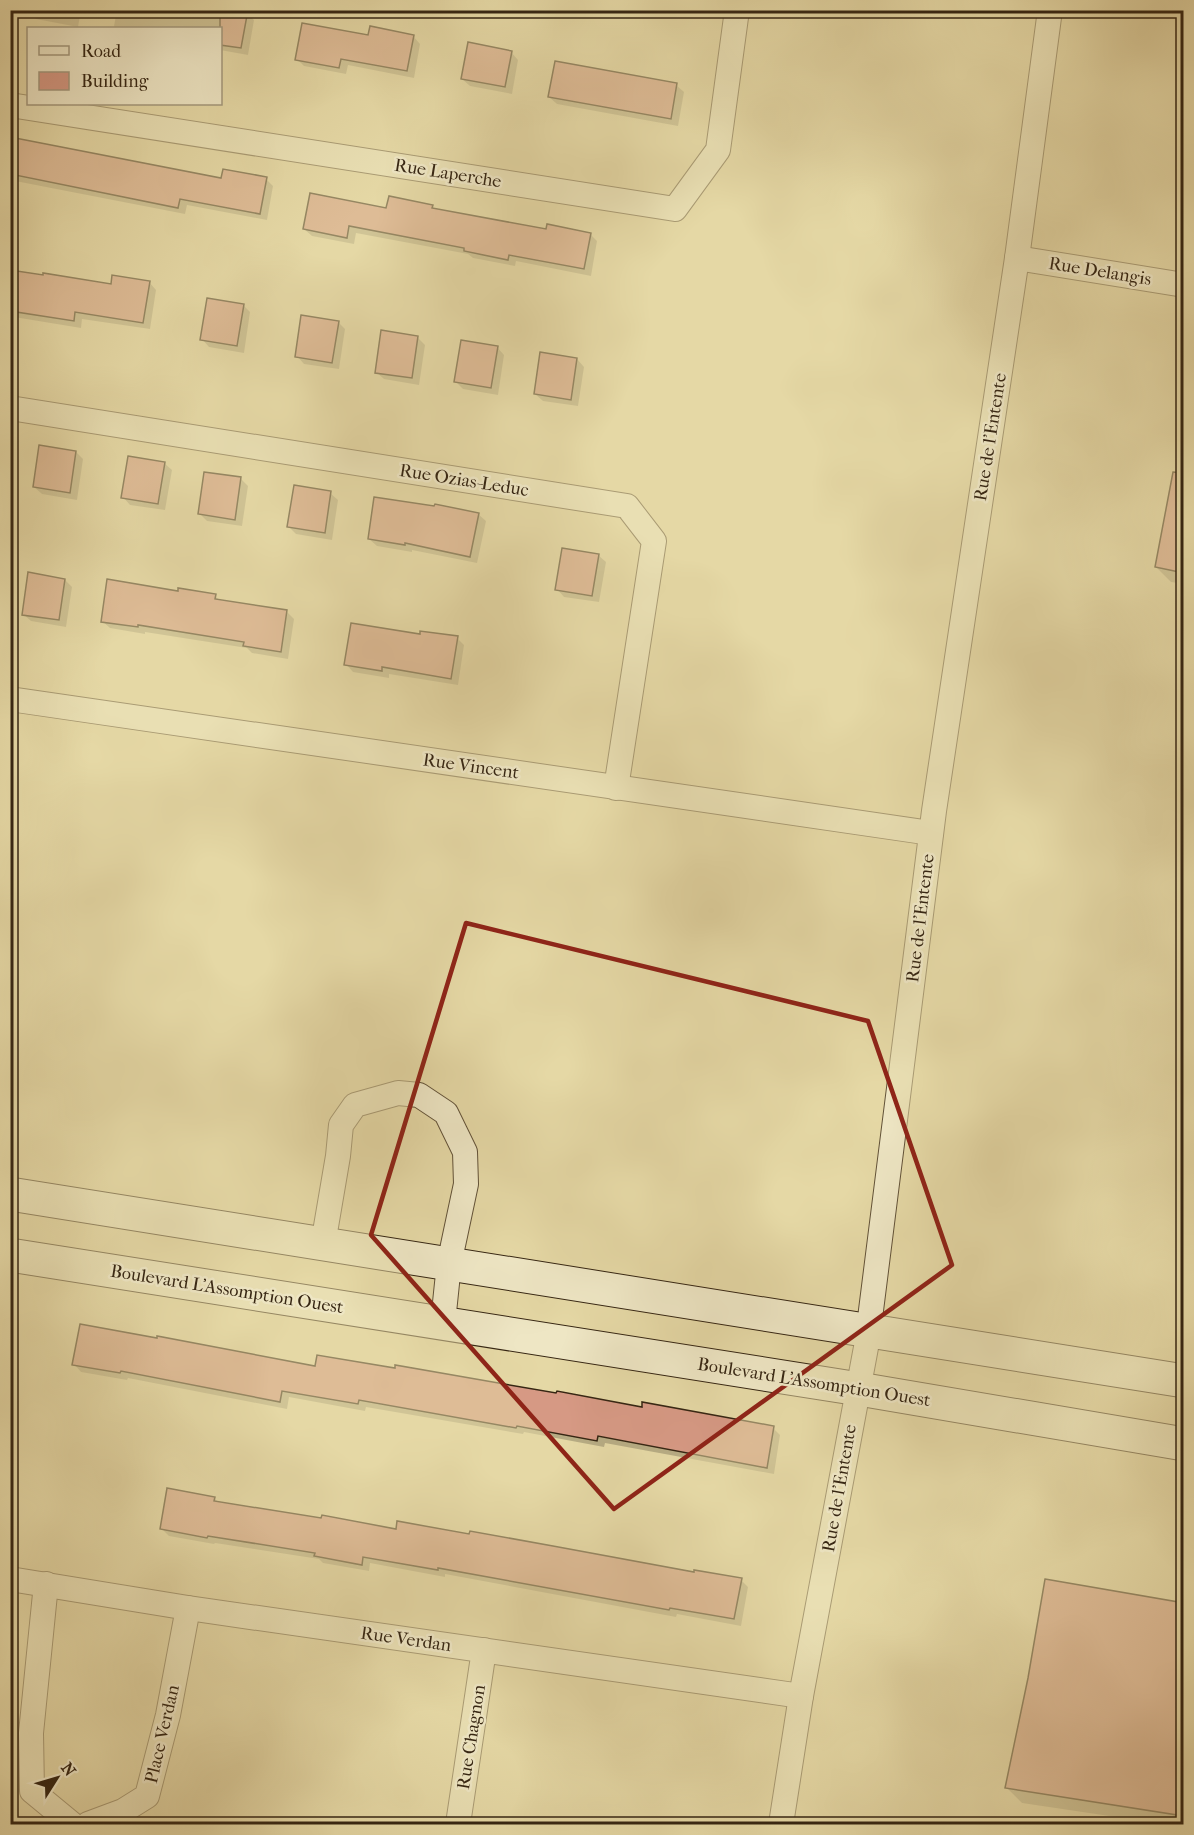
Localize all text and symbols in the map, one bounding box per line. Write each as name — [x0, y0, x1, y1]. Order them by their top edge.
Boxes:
legend — [27, 27, 222, 105]
text: Road — [81, 41, 121, 62]
text: Building — [81, 71, 149, 92]
street label: Rue Laperche — [393, 155, 503, 192]
street label: Rue Delangis — [1047, 253, 1153, 290]
street label: Rue de l'Entente — [970, 371, 1011, 503]
street label: Rue Ozias-Leduc — [398, 460, 530, 501]
street label: Rue Vincent — [422, 749, 521, 784]
street label: Rue de l'Entente — [902, 853, 939, 984]
street label: Boulevard L'Assomption Ouest — [109, 1261, 345, 1318]
street label: Boulevard L'Assomption Ouest — [696, 1354, 932, 1411]
street label: Rue de l'Entente — [818, 1423, 861, 1554]
street label: Rue Verdan — [359, 1623, 453, 1656]
street label: Place Verdan — [141, 1682, 184, 1785]
street label: Rue Chagnon — [453, 1683, 490, 1791]
north arrow — [27, 1748, 87, 1808]
text: N — [57, 1759, 80, 1781]

